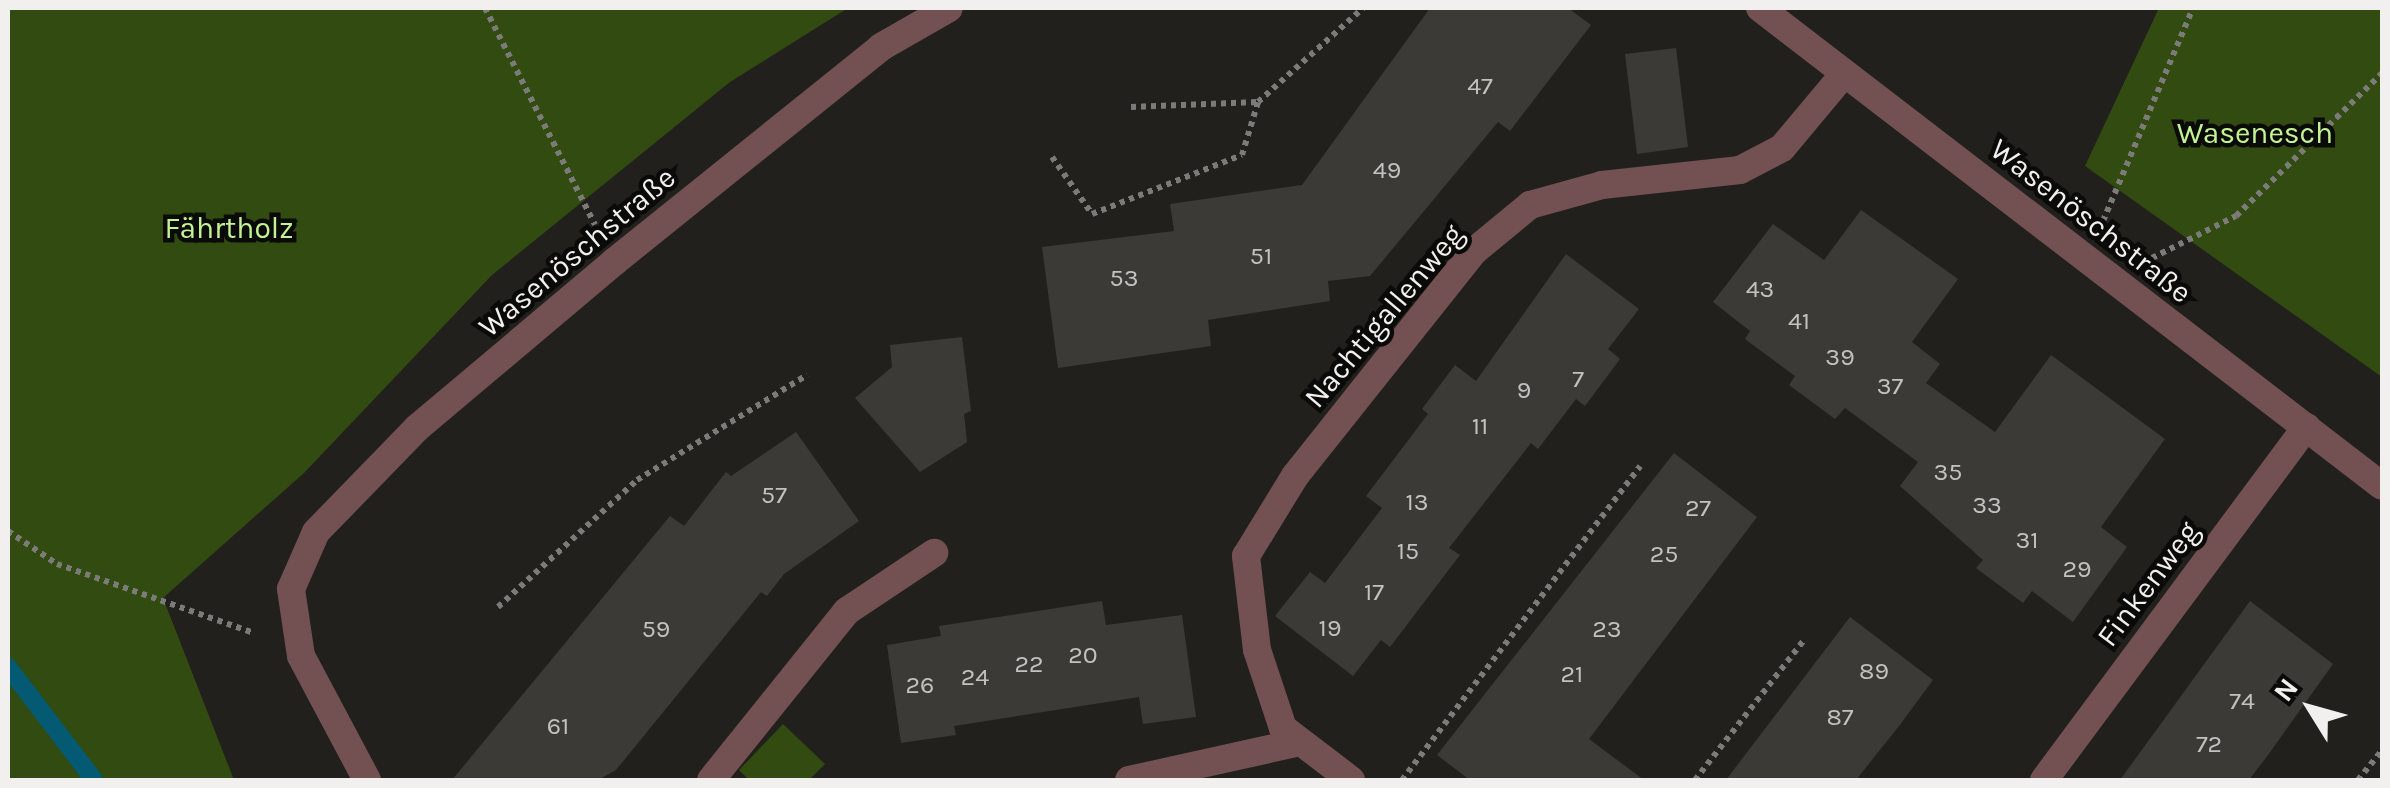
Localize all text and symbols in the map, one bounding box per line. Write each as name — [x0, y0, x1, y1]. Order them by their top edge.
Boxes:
house number: 47 — [1467, 71, 1493, 101]
park label: Wasenesch — [2177, 115, 2333, 151]
street label: Wasenöschstraße — [1983, 131, 2199, 311]
house number: 49 — [1373, 155, 1401, 185]
street label: Wasenöschstraße — [471, 159, 683, 345]
park label: Fährtholz — [165, 210, 293, 246]
street label: Nachtigallenweg — [1297, 217, 1471, 415]
house number: 51 — [1250, 241, 1272, 271]
house number: 53 — [1110, 263, 1138, 293]
house number: 43 — [1746, 274, 1774, 304]
house number: 41 — [1788, 306, 1810, 336]
house number: 39 — [1825, 342, 1855, 372]
house number: 7 — [1572, 364, 1584, 394]
house number: 37 — [1877, 371, 1903, 401]
house number: 9 — [1517, 375, 1531, 405]
house number: 11 — [1472, 411, 1488, 441]
house number: 35 — [1934, 457, 1962, 487]
house number: 57 — [761, 480, 787, 510]
house number: 13 — [1405, 487, 1429, 517]
house number: 33 — [1972, 490, 2002, 520]
house number: 27 — [1685, 493, 1711, 523]
street label: Finkenweg — [2089, 514, 2207, 654]
house number: 31 — [2015, 525, 2039, 555]
house number: 15 — [1397, 536, 1419, 566]
house number: 25 — [1650, 539, 1678, 569]
house number: 29 — [2063, 554, 2091, 584]
house number: 17 — [1364, 577, 1384, 607]
house number: 19 — [1319, 613, 1341, 643]
house number: 59 — [642, 614, 670, 644]
house number: 23 — [1592, 614, 1622, 644]
house number: 20 — [1068, 640, 1098, 670]
house number: 22 — [1015, 649, 1043, 679]
house number: 89 — [1859, 656, 1889, 686]
north arrow — [2260, 658, 2360, 758]
house number: 21 — [1561, 659, 1583, 689]
house number: 24 — [961, 662, 989, 692]
house number: 26 — [906, 670, 934, 700]
text: N — [2266, 672, 2305, 708]
house number: 74 — [2229, 686, 2255, 716]
house number: 87 — [1826, 702, 1854, 732]
house number: 61 — [547, 711, 569, 741]
house number: 72 — [2196, 729, 2222, 759]

